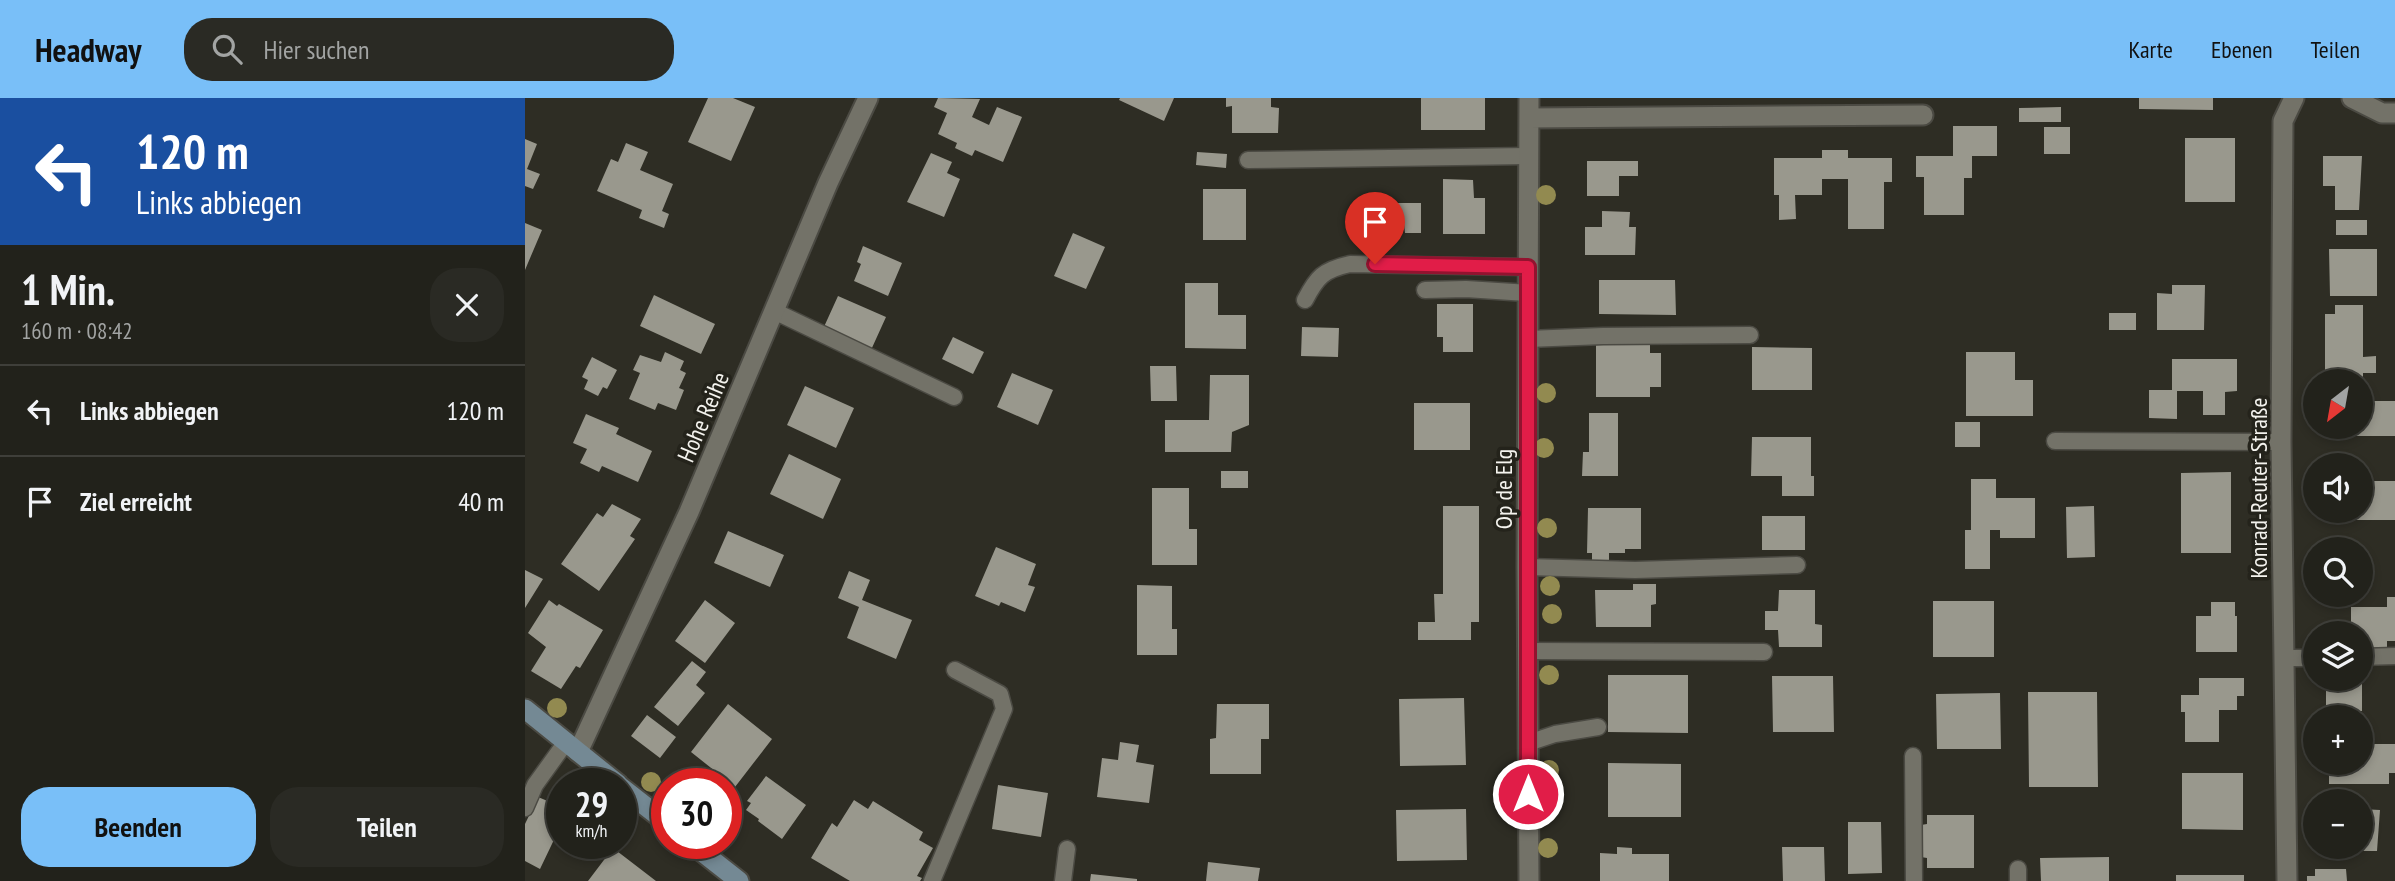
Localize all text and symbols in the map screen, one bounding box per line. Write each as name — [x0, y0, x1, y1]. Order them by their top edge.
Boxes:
search box — [184, 18, 674, 81]
text: Headway — [35, 28, 142, 71]
icon: search — [208, 30, 246, 68]
text: Hier suchen — [264, 33, 369, 66]
text: Karte — [2129, 34, 2173, 65]
text: Ebenen — [2211, 34, 2273, 65]
text: Teilen — [2311, 34, 2360, 65]
text: 120 m — [136, 119, 249, 183]
icon: left — [21, 126, 112, 217]
text: Links abbiegen — [136, 181, 302, 223]
pin — [1345, 192, 1405, 264]
icon: arrive — [1356, 203, 1394, 241]
text: 1 Min. — [21, 262, 115, 317]
button: close — [430, 268, 504, 342]
text: 160 m · 08:42 — [21, 316, 133, 345]
street label: Hohe Reihe — [670, 367, 736, 467]
north arrow — [2303, 369, 2373, 439]
map controls — [2303, 369, 2373, 859]
icon: left — [21, 392, 59, 430]
text: Links abbiegen — [80, 394, 219, 427]
text: 120 m — [446, 394, 504, 427]
street label: Konrad-Reuter-Straße — [2243, 398, 2274, 578]
street label: Op de Elg — [1488, 449, 1519, 529]
button: sound — [2303, 453, 2373, 523]
icon: arrive — [21, 483, 59, 521]
text: Ziel erreicht — [80, 485, 192, 518]
text: 40 m — [458, 485, 504, 518]
button: search — [2303, 537, 2373, 607]
button: layers — [2303, 621, 2373, 691]
button: + — [2303, 705, 2373, 775]
position arrow — [1491, 757, 1565, 831]
speed limit sign: 30 — [651, 768, 742, 859]
text: 29 — [575, 781, 608, 827]
button: Beenden — [21, 787, 256, 867]
button: Teilen — [270, 787, 504, 867]
button: − — [2303, 789, 2373, 859]
text: km/h — [576, 819, 607, 842]

